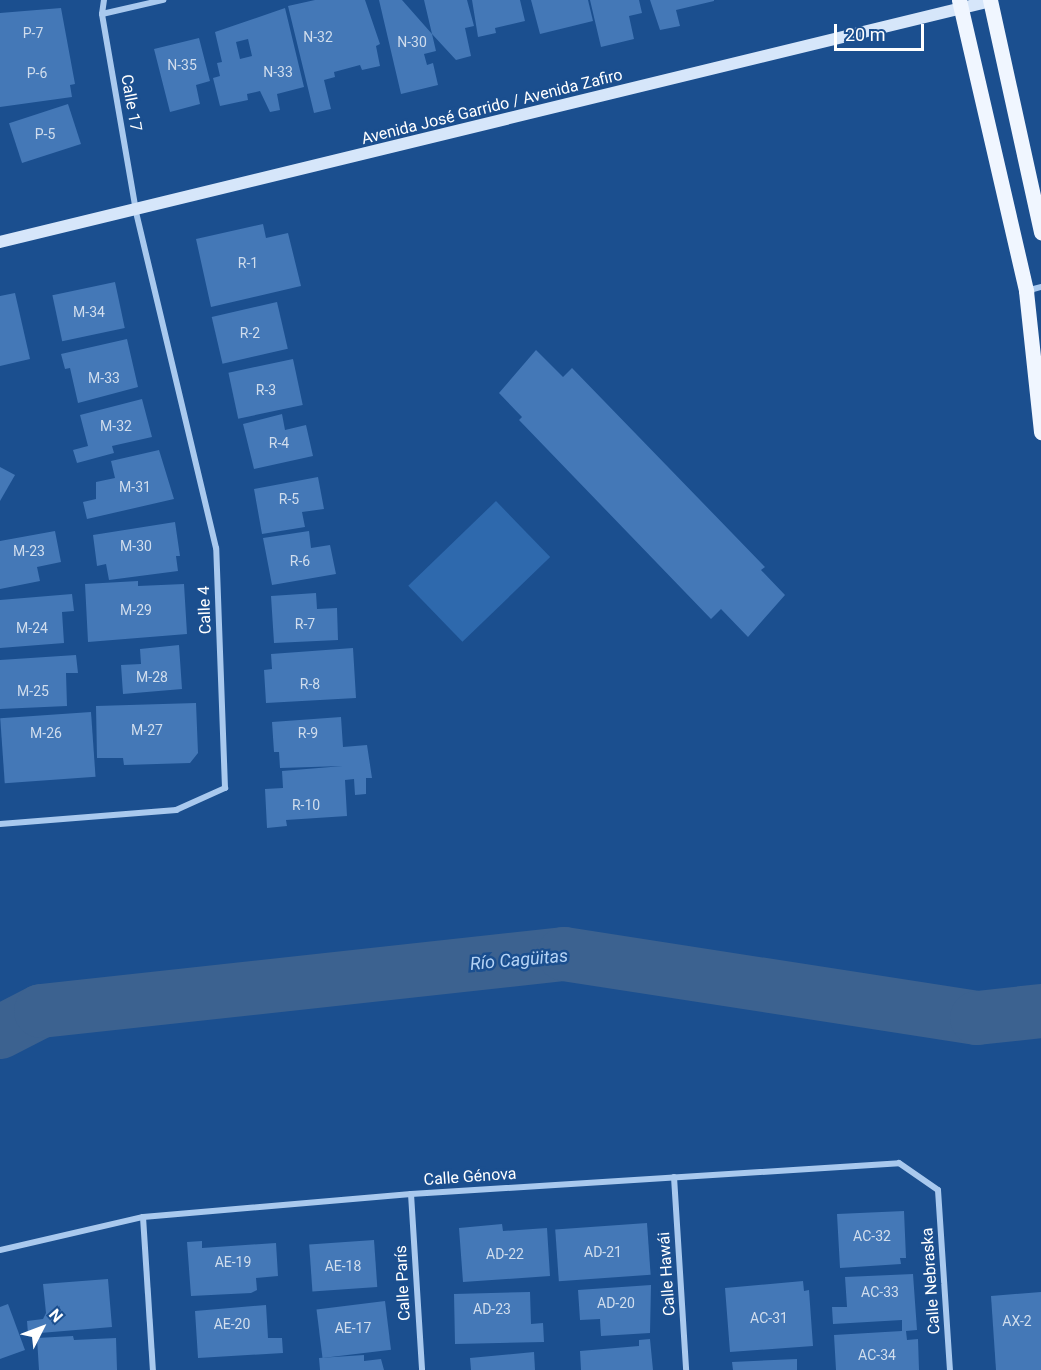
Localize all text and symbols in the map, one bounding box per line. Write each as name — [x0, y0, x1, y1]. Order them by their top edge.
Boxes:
scale bar — [837, 12, 927, 50]
text: 20 m — [845, 24, 885, 45]
house number: P-7 — [23, 25, 43, 41]
house number: N-32 — [303, 29, 333, 45]
house number: N-30 — [397, 34, 427, 50]
house number: N-35 — [167, 57, 197, 73]
house number: N-33 — [263, 64, 293, 80]
house number: P-6 — [27, 65, 47, 81]
street label: Avenida José Garrido / Avenida Zafiro — [359, 65, 625, 149]
street label: Calle 17 — [117, 73, 145, 133]
house number: P-5 — [35, 126, 55, 142]
house number: R-1 — [238, 255, 258, 271]
house number: M-34 — [73, 304, 105, 320]
house number: R-2 — [240, 325, 260, 341]
house number: M-33 — [88, 370, 120, 386]
house number: R-3 — [256, 382, 276, 398]
house number: M-32 — [100, 418, 132, 434]
house number: R-4 — [269, 435, 289, 451]
house number: M-31 — [119, 479, 151, 495]
house number: R-5 — [279, 491, 299, 507]
house number: M-30 — [120, 538, 152, 554]
house number: M-23 — [13, 543, 45, 559]
house number: R-6 — [290, 553, 310, 569]
street label: Calle 4 — [195, 586, 215, 634]
house number: M-29 — [120, 602, 152, 618]
house number: R-7 — [295, 616, 315, 632]
house number: M-24 — [16, 620, 48, 636]
house number: M-28 — [136, 669, 168, 685]
house number: R-8 — [300, 676, 320, 692]
house number: M-25 — [17, 683, 49, 699]
house number: M-27 — [131, 722, 163, 738]
house number: M-26 — [30, 725, 62, 741]
house number: R-9 — [298, 725, 318, 741]
house number: R-10 — [292, 797, 320, 813]
water label: Río Cagüitas — [469, 945, 569, 975]
street label: Calle Génova — [423, 1164, 517, 1190]
street label: Calle Nebraska — [918, 1227, 944, 1335]
house number: AC-32 — [853, 1228, 891, 1244]
street label: Calle Hawái — [654, 1231, 680, 1317]
house number: AD-21 — [584, 1244, 622, 1260]
street label: Calle París — [391, 1245, 415, 1321]
house number: AD-22 — [486, 1246, 524, 1262]
house number: AE-19 — [215, 1254, 251, 1270]
house number: AE-18 — [325, 1258, 361, 1274]
house number: AC-33 — [861, 1284, 899, 1300]
house number: AD-20 — [597, 1295, 635, 1311]
north arrow — [12, 1298, 72, 1358]
house number: AD-23 — [473, 1301, 511, 1317]
text: N — [45, 1305, 67, 1326]
house number: AC-31 — [750, 1310, 788, 1326]
house number: AX-2 — [1002, 1313, 1032, 1329]
house number: AE-20 — [214, 1316, 250, 1332]
house number: AE-17 — [335, 1320, 371, 1336]
house number: AC-34 — [858, 1347, 896, 1363]

